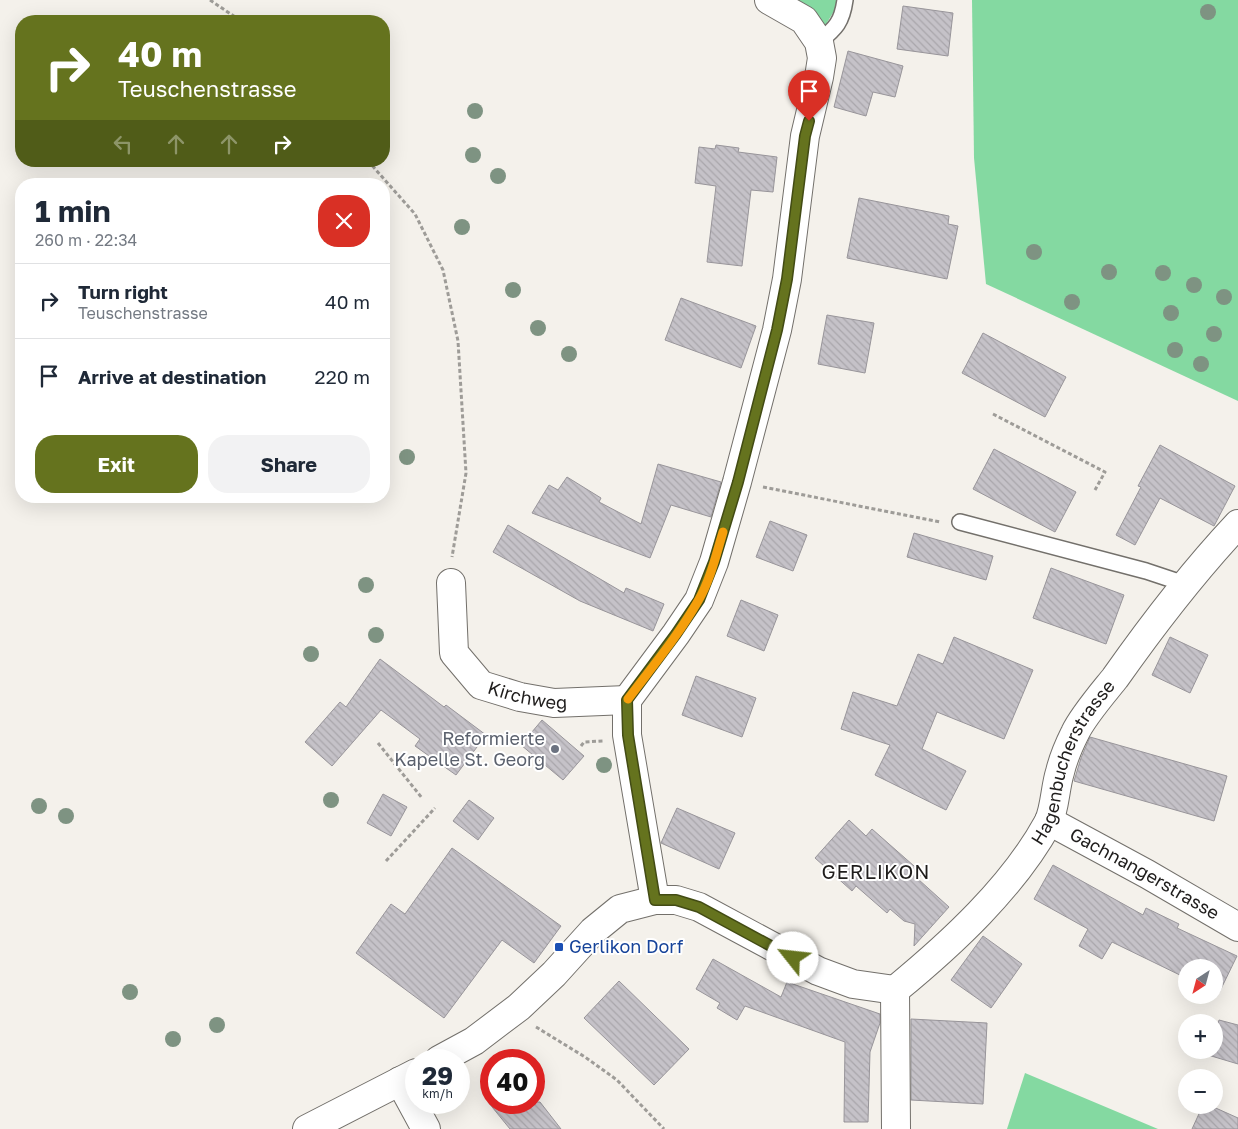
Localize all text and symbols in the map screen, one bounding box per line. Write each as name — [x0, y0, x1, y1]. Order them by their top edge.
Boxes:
text: 40 m — [118, 33, 202, 75]
icon: right — [35, 35, 100, 100]
pin — [788, 70, 830, 121]
text: Teuschenstrasse — [118, 75, 297, 102]
icon: arrive — [795, 77, 823, 105]
icon: left — [109, 130, 137, 158]
icon: ahead — [162, 130, 190, 158]
icon: ahead — [215, 130, 243, 158]
icon: right — [268, 130, 296, 158]
text: 1 min — [35, 193, 111, 229]
button: close — [318, 195, 370, 247]
text: 260 m · 22:34 — [35, 230, 137, 250]
text: Turn right — [78, 280, 168, 303]
icon: right — [35, 287, 63, 315]
text: 40 m — [325, 290, 370, 313]
text: Teuschenstrasse — [78, 303, 208, 323]
icon: arrive — [35, 362, 63, 390]
text: Arrive at destination — [78, 365, 266, 388]
text: 220 m — [315, 365, 370, 388]
button: Exit — [35, 435, 198, 493]
button: Share — [208, 435, 370, 493]
street label: Hagenbucherstrasse — [1026, 675, 1119, 849]
street label: Kirchweg — [485, 676, 568, 713]
place label: Reformierte Kapelle St. Georg — [394, 727, 545, 770]
marker: Reformierte Kapelle St. Georg — [549, 743, 561, 755]
street label: Gachnangerstrasse — [1066, 822, 1224, 924]
district label: GERLIKON — [822, 859, 930, 883]
position arrow — [766, 931, 818, 983]
place label: Gerlikon Dorf — [569, 935, 684, 957]
marker: Gerlikon Dorf — [553, 941, 565, 953]
north arrow — [1178, 959, 1222, 1004]
map controls — [1178, 959, 1223, 1114]
button: + — [1178, 1014, 1223, 1059]
speed limit sign: 40 — [480, 1049, 545, 1114]
text: 29 — [422, 1060, 453, 1091]
button: − — [1178, 1069, 1223, 1114]
text: km/h — [422, 1086, 453, 1101]

